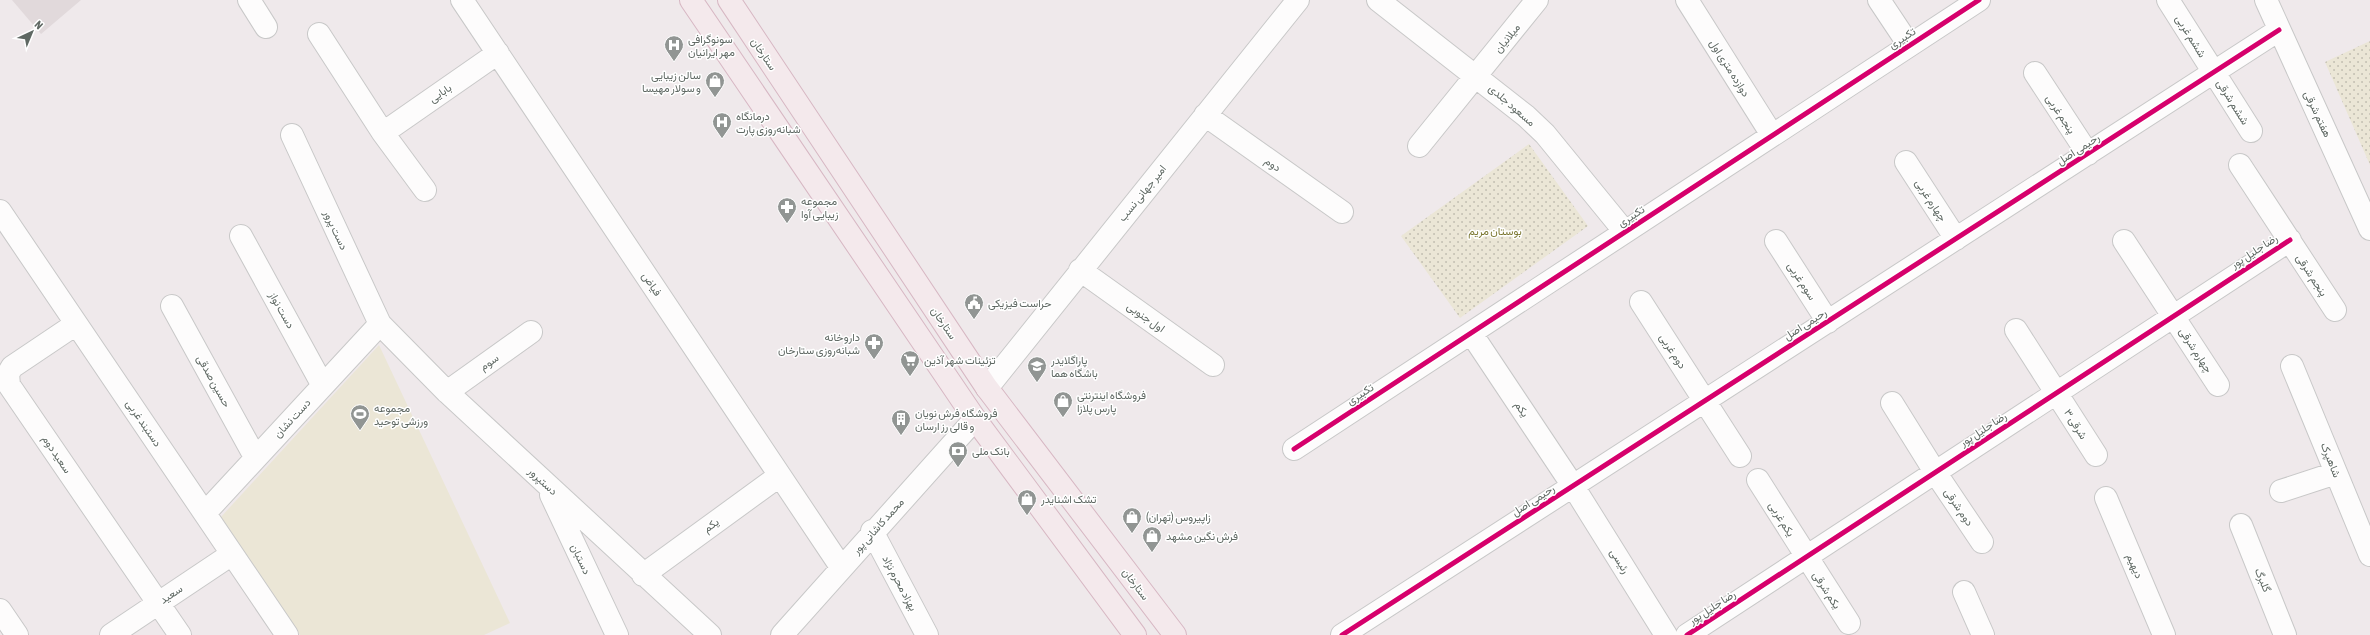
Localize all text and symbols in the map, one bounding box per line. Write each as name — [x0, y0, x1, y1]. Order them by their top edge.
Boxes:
north arrow — [12, 12, 52, 52]
street label: ششم غربی — [2172, 13, 2209, 61]
text: N — [32, 18, 45, 31]
street label: میلانیان — [1492, 21, 1523, 56]
street label: تکبیری — [1886, 25, 1918, 52]
place label: سونوگرافی مهر ایرانیان — [688, 33, 735, 59]
hospital icon: سونوگرافی مهر ایرانیان — [663, 34, 685, 62]
street label: ستارخان — [748, 36, 779, 73]
street label: دوازده متری اول — [1707, 37, 1752, 99]
place label: سالن زیبایی و سولار مهیسا — [642, 69, 701, 95]
shop icon: سالن زیبایی و سولار مهیسا — [704, 70, 726, 98]
street label: ششم شرقی — [2213, 77, 2252, 128]
street label: بابایی — [427, 81, 454, 106]
street label: مسعود جلدی — [1486, 82, 1538, 129]
street label: هفتم شرقی — [2300, 89, 2334, 140]
street label: پنجم غربی — [2042, 92, 2078, 137]
place label: درمانگاه شبانه‌روزی پارت — [736, 110, 801, 137]
hospital icon: درمانگاه شبانه‌روزی پارت — [711, 111, 733, 139]
street label: رحیمی اصل — [2054, 131, 2102, 168]
street label: دوم — [1262, 154, 1283, 175]
street label: امیر جهانی نسب — [1116, 163, 1169, 224]
street label: چهارم غربی — [1911, 177, 1949, 224]
place label: مجموعه زیبایی آوا — [801, 195, 839, 221]
pharmacy icon: مجموعه زیبایی آوا — [776, 196, 798, 224]
street label: تکبیری — [1615, 203, 1647, 230]
street label: دست پرور — [319, 207, 350, 253]
park label: بوستان مریم — [1468, 225, 1522, 239]
street label: رضا جلیل پور — [2228, 231, 2281, 273]
street label: پنجم شرقی — [2292, 252, 2330, 299]
street label: سوم غربی — [1784, 260, 1819, 304]
street label: فیاض — [639, 270, 664, 299]
street label: دست نواز — [266, 289, 297, 331]
public building icon: حراست فیزیکی — [963, 292, 985, 320]
place label: حراست فیزیکی — [988, 297, 1052, 310]
street label: اول جنوبی — [1124, 300, 1167, 335]
street label: ستارخان — [928, 305, 959, 342]
street label: رحیمی اصل — [1781, 306, 1829, 343]
street label: چهارم شرقی — [2175, 325, 2215, 376]
place label: داروخانه شبانه‌روزی ستارخان — [778, 331, 860, 357]
street label: دوم غربی — [1656, 331, 1689, 372]
pharmacy icon: داروخانه شبانه‌روزی ستارخان — [863, 332, 885, 360]
supermarket icon: تزئینات شهر آذین — [899, 349, 921, 377]
street label: سوم — [477, 351, 502, 374]
street label: حسین صدقی — [194, 353, 233, 410]
place label: تزئینات شهر آذین — [924, 354, 996, 367]
place label: پاراگلایدر باشگاه هما — [1050, 354, 1098, 380]
school or university icon: پاراگلایدر باشگاه هما — [1026, 355, 1048, 383]
street label: تکبیری — [1344, 381, 1376, 408]
place label: فروشگاه اینترنتی پارس پلازا — [1077, 389, 1146, 416]
shop icon: فروشگاه اینترنتی پارس پلازا — [1052, 390, 1074, 418]
street label: دست نشان — [271, 396, 313, 440]
street label: دستبند غربی — [123, 397, 164, 449]
street label: یکم — [1511, 399, 1531, 420]
place label: مجموعه ورزشی توحید — [374, 402, 428, 428]
sports icon: مجموعه ورزشی توحید — [349, 403, 371, 431]
place label: فروشگاه فرش نویان و قالی رز ارسان — [915, 407, 998, 433]
street label: ۳ شرقی — [2061, 407, 2090, 442]
building icon: فروشگاه فرش نویان و قالی رز ارسان — [890, 408, 912, 436]
street label: رضا جلیل پور — [1957, 409, 2010, 451]
street label: سعید دوم — [38, 433, 74, 477]
bank icon: بانک ملی — [947, 440, 969, 468]
street label: شاهپرک — [2317, 441, 2344, 480]
place label: بانک ملی — [972, 445, 1010, 458]
street label: دستپرور — [524, 464, 560, 499]
street label: رحیمی اصل — [1509, 482, 1557, 519]
street label: دوم شرقی — [1940, 486, 1976, 529]
shop icon: تشک اشنایدر — [1016, 488, 1038, 516]
place label: تشک اشنایدر — [1040, 493, 1097, 506]
street label: محمد کاشانی پور — [849, 496, 908, 558]
street label: یکم غربی — [1765, 499, 1797, 540]
shop icon: زاپیروس (تهران) — [1121, 506, 1143, 534]
place label: زاپیروس (تهران) — [1146, 511, 1211, 525]
street label: یکم — [701, 515, 722, 536]
shop icon: فرش نگین مشهد — [1141, 525, 1163, 553]
place label: فرش نگین مشهد — [1166, 530, 1238, 543]
street label: دستبان — [568, 542, 593, 576]
street label: رئیسی — [1607, 546, 1632, 576]
street label: دیهیم — [2123, 552, 2146, 581]
street label: بهزاد محرم نژاد — [879, 553, 920, 614]
street label: ستارخان — [1119, 566, 1152, 603]
street label: گلبرگ — [2252, 566, 2273, 594]
street label: یکم شرقی — [1809, 569, 1843, 612]
street label: سعید — [157, 582, 185, 607]
street label: رضا جلیل پور — [1686, 587, 1739, 629]

